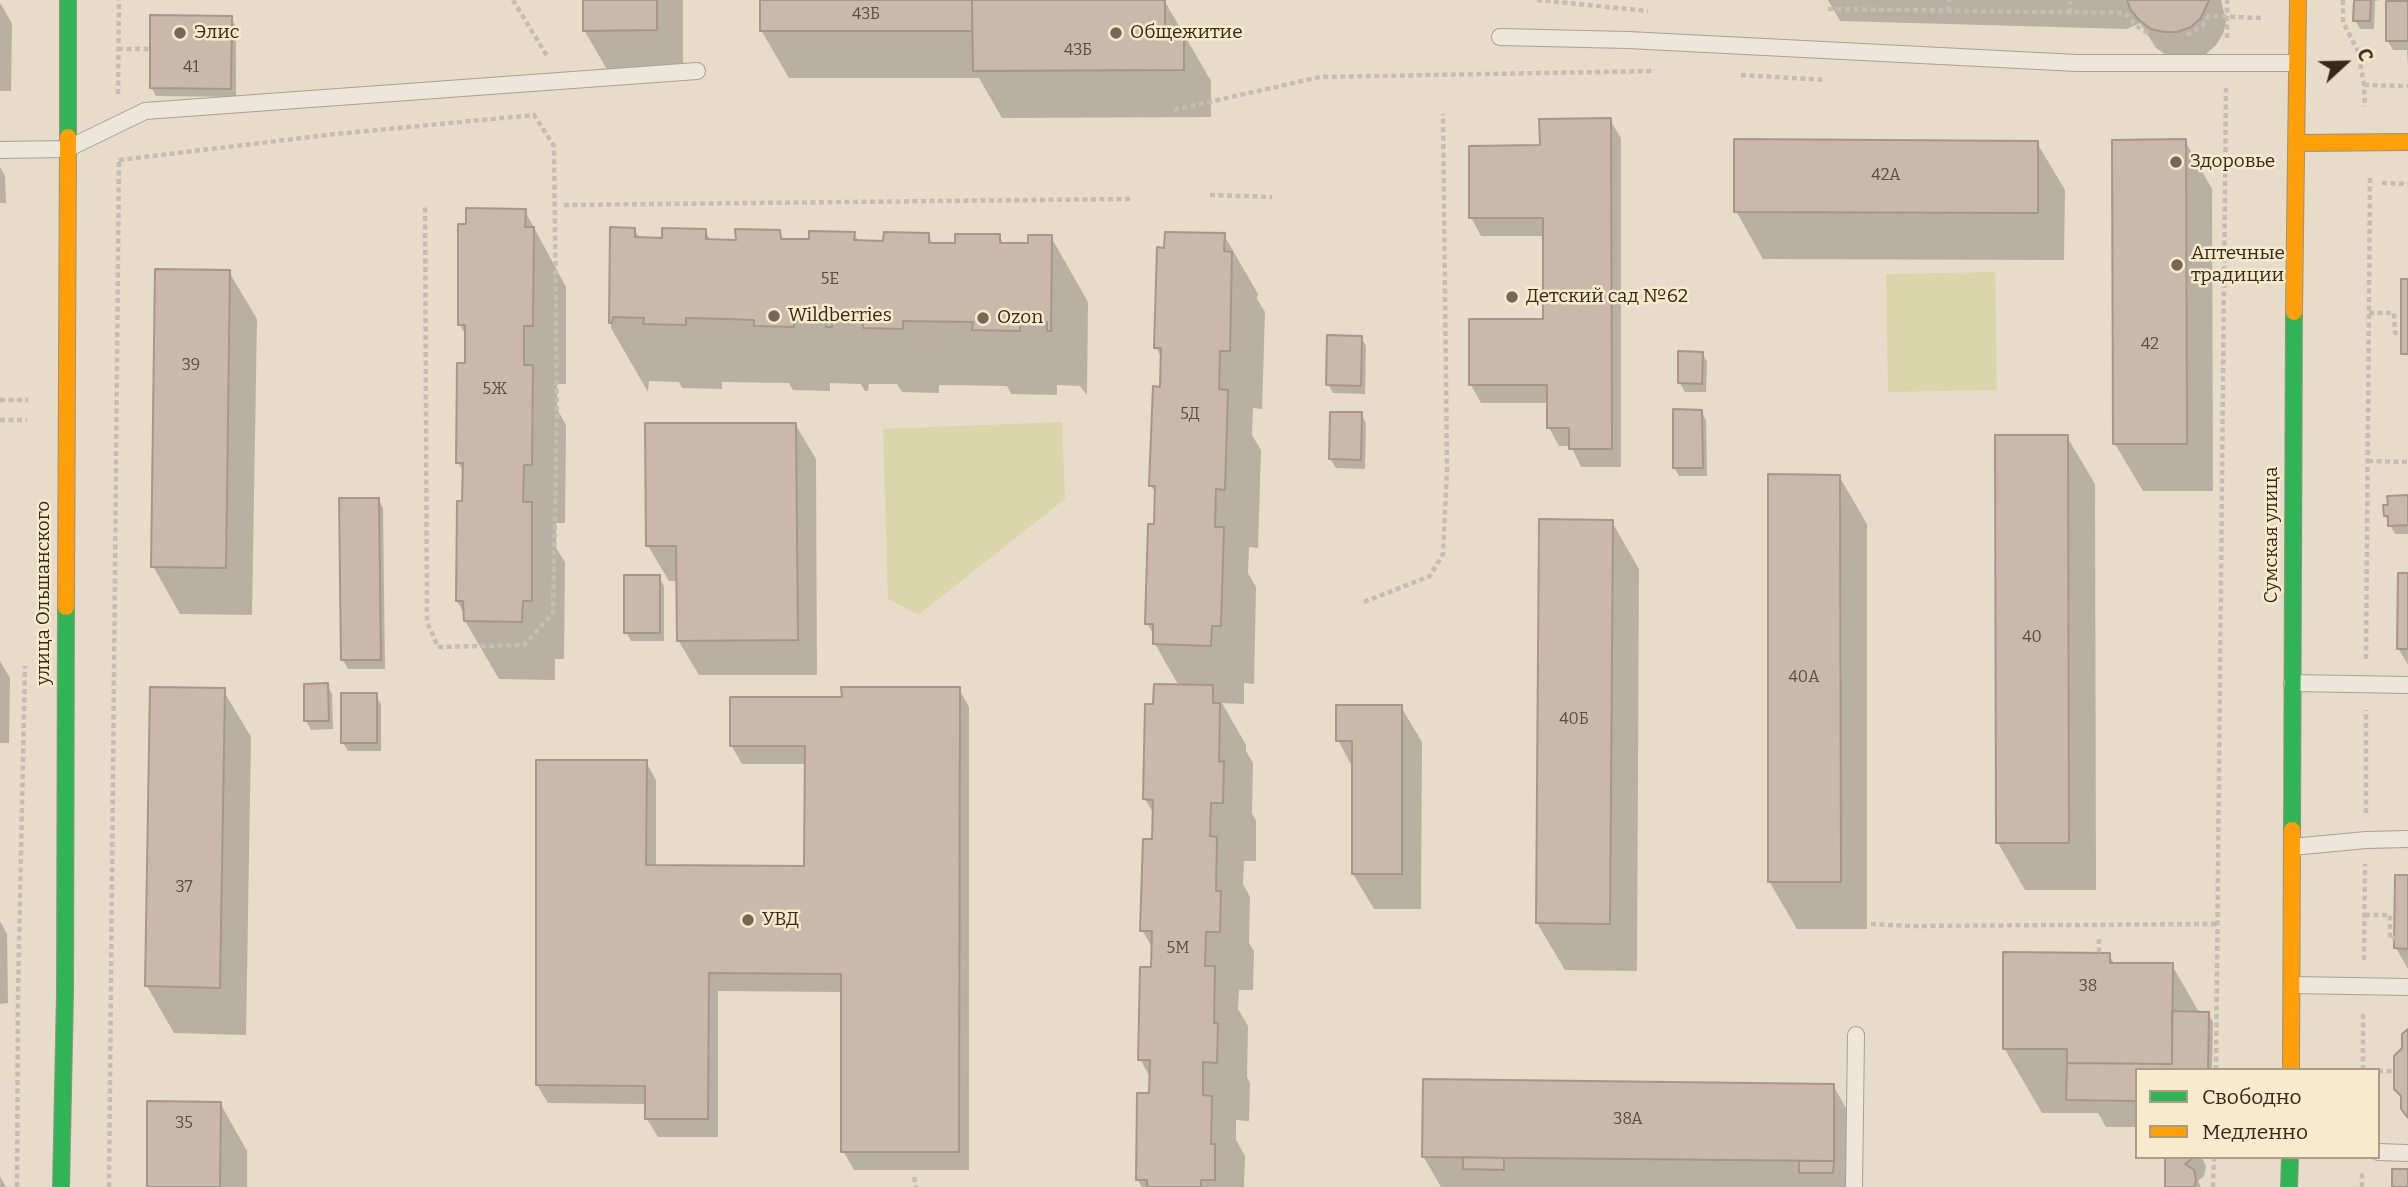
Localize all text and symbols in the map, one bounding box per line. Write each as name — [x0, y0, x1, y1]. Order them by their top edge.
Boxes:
house number: 43Б — [852, 5, 880, 25]
place label: Элис — [194, 22, 240, 44]
place label: Общежитие — [1130, 22, 1243, 44]
marker: Элис — [172, 25, 188, 41]
marker: Общежитие — [1108, 25, 1124, 41]
north arrow — [2310, 28, 2380, 98]
house number: 43Б — [1064, 41, 1092, 61]
text: С — [2352, 45, 2378, 65]
house number: 41 — [183, 58, 199, 78]
place label: Здоровье — [2190, 151, 2275, 173]
marker: Здоровье — [2168, 154, 2184, 170]
house number: 42А — [1871, 166, 1901, 186]
place label: Аптечные традиции — [2191, 243, 2285, 287]
marker: Аптечные традиции — [2169, 257, 2185, 273]
house number: 5Е — [821, 270, 839, 290]
place label: Детский сад №62 — [1526, 286, 1688, 308]
marker: Детский сад №62 — [1504, 289, 1520, 305]
place label: Wildberries — [788, 305, 892, 327]
place label: Ozon — [997, 307, 1043, 329]
marker: Wildberries — [766, 308, 782, 324]
marker: Ozon — [975, 310, 991, 326]
house number: 42 — [2141, 335, 2159, 355]
house number: 39 — [182, 356, 200, 376]
house number: 5Ж — [483, 380, 507, 400]
house number: 5Д — [1180, 405, 1200, 425]
street label: Сумская улица — [2261, 467, 2283, 603]
street label: улица Ольшанского — [33, 501, 55, 685]
house number: 40 — [2022, 628, 2042, 648]
house number: 40А — [1789, 668, 1819, 688]
house number: 40Б — [1559, 710, 1589, 730]
house number: 37 — [175, 878, 193, 898]
place label: УВД — [762, 909, 799, 931]
marker: УВД — [740, 912, 756, 928]
house number: 5М — [1167, 939, 1189, 959]
house number: 38 — [2079, 977, 2097, 997]
legend — [2135, 1068, 2380, 1159]
text: Свободно — [2202, 1084, 2302, 1110]
house number: 38А — [1613, 1110, 1643, 1130]
house number: 35 — [175, 1114, 193, 1134]
text: Медленно — [2202, 1119, 2308, 1145]

